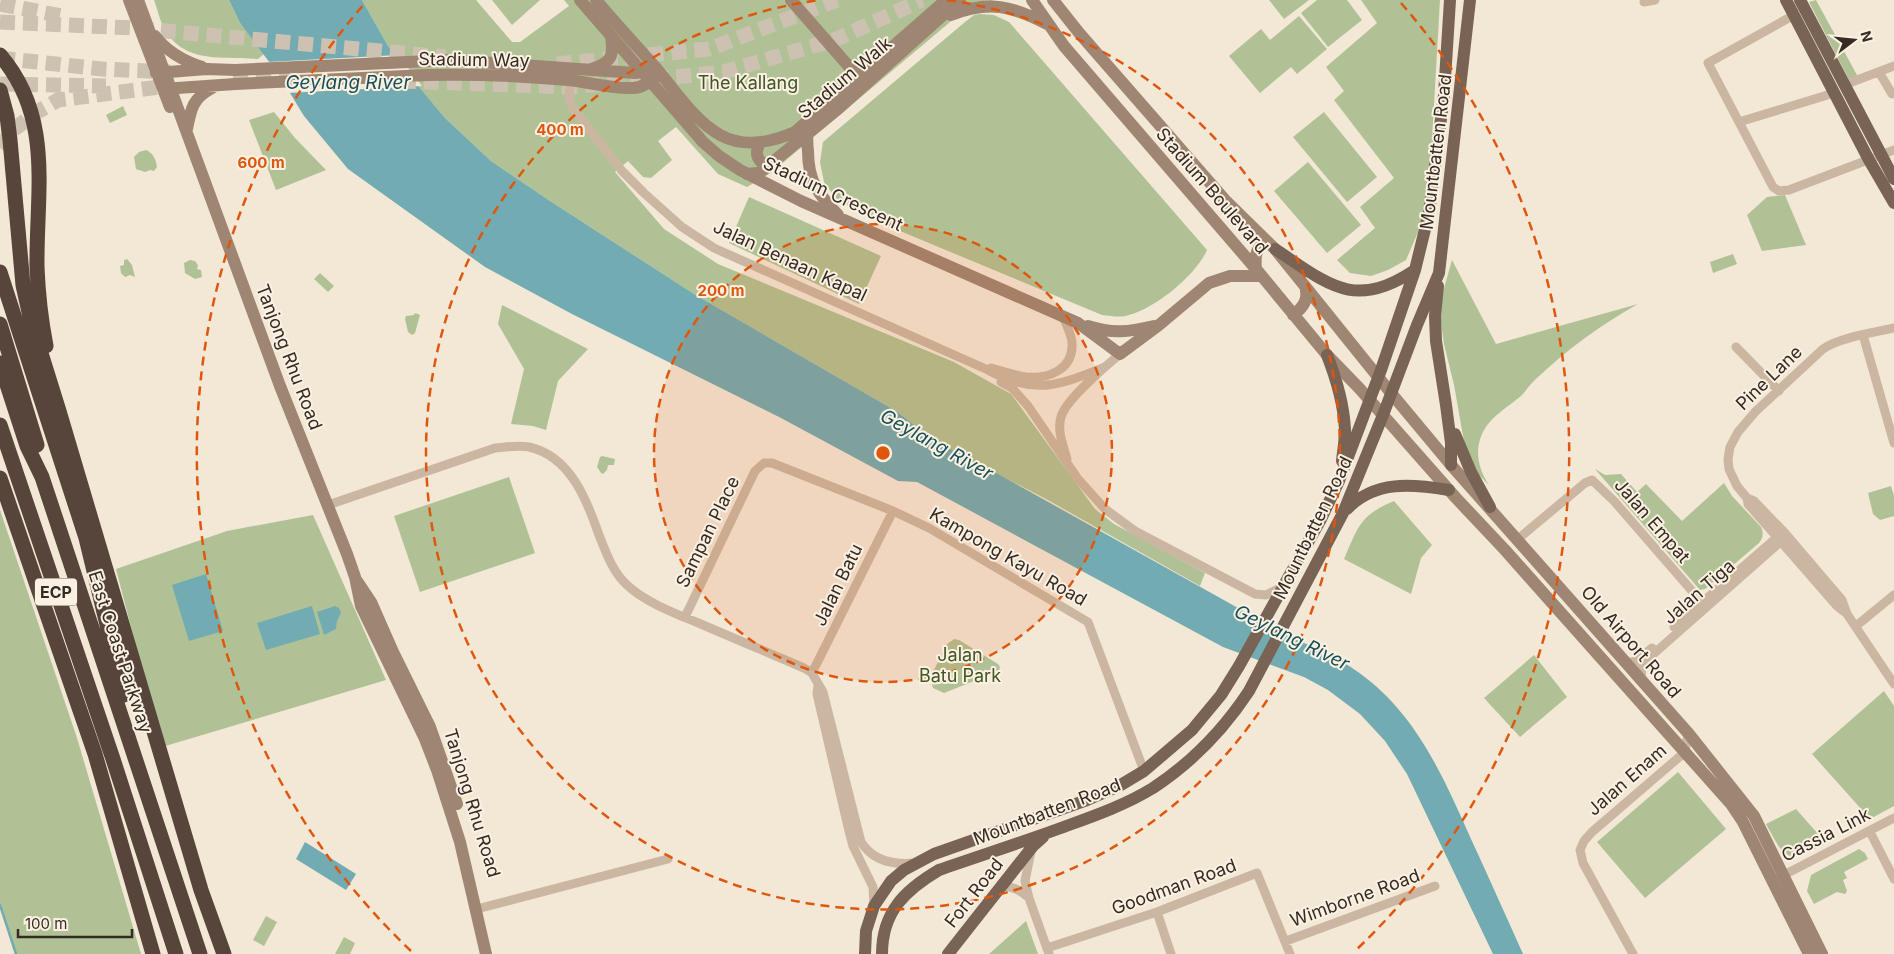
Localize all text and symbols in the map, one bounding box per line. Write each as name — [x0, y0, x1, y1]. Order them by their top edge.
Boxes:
north arrow — [1829, 15, 1879, 65]
text: N — [1857, 29, 1877, 44]
street label: Stadium Walk — [794, 32, 896, 123]
street label: Stadium Way — [418, 48, 530, 71]
water label: Geylang River — [285, 71, 411, 94]
park label: The Kallang — [698, 72, 798, 93]
street label: Mountbatten Road — [1416, 73, 1455, 231]
text: 400 m — [536, 120, 584, 139]
street label: Stadium Boulevard — [1152, 123, 1273, 258]
street label: Stadium Crescent — [760, 152, 906, 235]
text: 600 m — [237, 153, 285, 172]
street label: Jalan Benaan Kapal — [710, 216, 870, 305]
street label: Tanjong Rhu Road — [252, 281, 327, 433]
text: 200 m — [698, 281, 744, 300]
street label: Pine Lane — [1731, 341, 1806, 414]
water label: Geylang River — [876, 404, 998, 485]
centre of rings — [874, 444, 892, 462]
street label: Mountbatten Road — [1269, 453, 1356, 603]
street label: Sampan Place — [672, 473, 744, 591]
street label: Jalan Empat — [1610, 474, 1695, 567]
street label: Kampong Kayu Road — [926, 503, 1090, 610]
street label: Jalan Batu — [809, 540, 866, 629]
street label: Jalan Tiga — [1659, 555, 1739, 628]
street label: East Coast Parkway — [84, 568, 157, 736]
road number: ECP — [35, 578, 77, 606]
street label: Old Airport Road — [1577, 581, 1686, 702]
water label: Geylang River — [1230, 600, 1354, 676]
park label: Jalan Batu Park — [919, 644, 1001, 686]
street label: Tanjong Rhu Road — [440, 726, 505, 880]
street label: Jalan Enam — [1583, 740, 1670, 820]
street label: Mountbatten Road — [970, 774, 1124, 849]
street label: Cassia Link — [1778, 803, 1874, 866]
street label: Fort Road — [940, 854, 1007, 932]
street label: Goodman Road — [1109, 854, 1239, 919]
street label: Wimborne Road — [1287, 864, 1422, 931]
scale bar — [18, 906, 131, 938]
text: 100 m — [25, 914, 67, 933]

